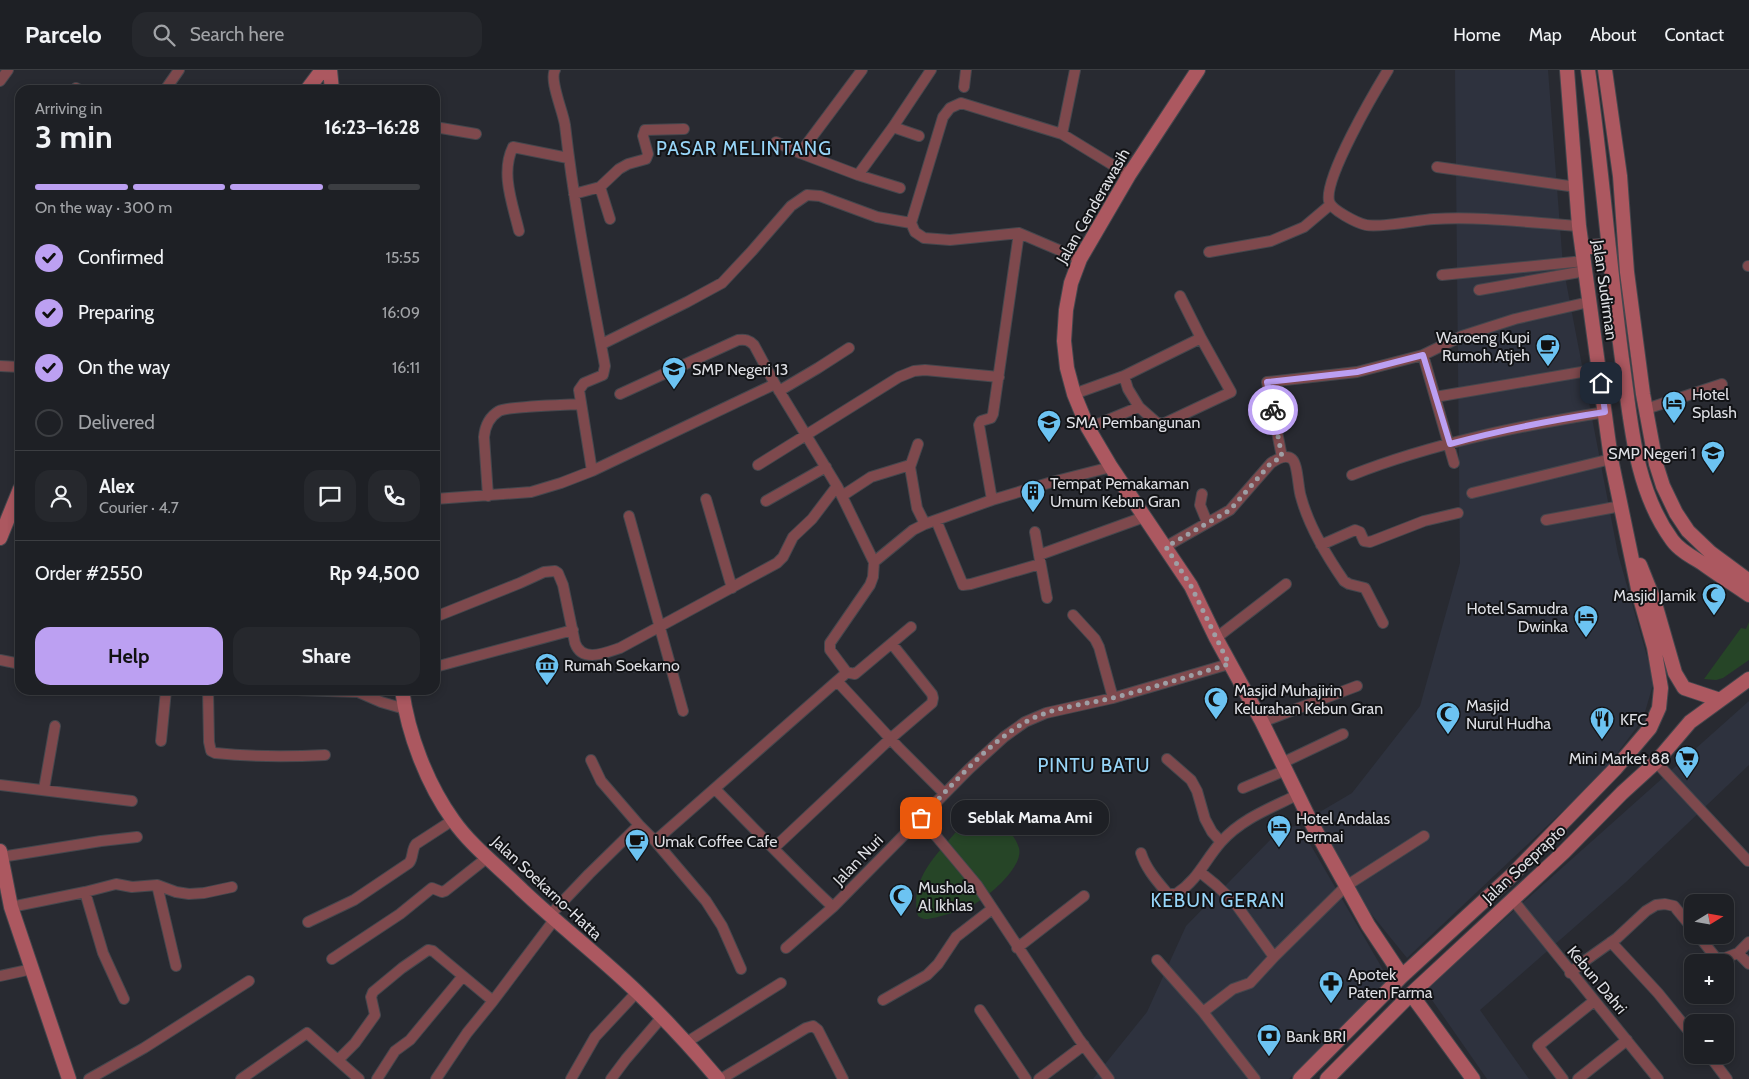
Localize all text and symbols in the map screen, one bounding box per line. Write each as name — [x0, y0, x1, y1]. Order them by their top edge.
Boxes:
search box — [132, 12, 482, 57]
text: Parcelo — [25, 20, 102, 49]
icon: search — [150, 21, 178, 49]
text: Search here — [190, 23, 284, 46]
text: Home — [1453, 24, 1501, 46]
text: Map — [1529, 24, 1562, 46]
text: About — [1590, 24, 1636, 46]
text: Contact — [1664, 24, 1724, 46]
text: Arriving in — [35, 99, 102, 118]
text: 16:23–16:28 — [324, 116, 420, 139]
text: 3 min — [35, 117, 113, 156]
district label: PASAR MELINTANG — [656, 137, 832, 160]
street label: Jalan Cenderawasih — [1052, 145, 1134, 268]
text: On the way · 300 m — [35, 198, 172, 217]
street label: Jalan Sudirman — [1588, 238, 1621, 341]
icon: check — [35, 244, 63, 272]
text: Confirmed — [78, 246, 164, 269]
text: 15:55 — [385, 248, 420, 267]
icon: check — [35, 299, 63, 327]
text: Preparing — [78, 301, 154, 324]
text: 16:09 — [382, 303, 420, 322]
place label: Waroeng Kupi Rumoh Atjeh — [1436, 328, 1530, 365]
cafe icon: Waroeng Kupi Rumoh Atjeh — [1535, 333, 1561, 367]
icon: check — [35, 354, 63, 382]
text: On the way — [78, 356, 170, 379]
school or university icon: SMP Negeri 13 — [661, 356, 687, 390]
text: 16:11 — [392, 358, 420, 377]
place label: SMP Negeri 13 — [692, 360, 788, 379]
pin — [1580, 362, 1622, 404]
icon: home — [1587, 369, 1615, 397]
courier — [1248, 385, 1298, 435]
place label: Hotel Splash — [1692, 385, 1737, 422]
hotel icon: Hotel Splash — [1661, 390, 1687, 424]
icon: bike — [1259, 396, 1287, 424]
school or university icon: SMA Pembangunan — [1036, 409, 1062, 443]
text: Delivered — [78, 411, 155, 434]
place label: SMA Pembangunan — [1066, 413, 1200, 432]
school or university icon: SMP Negeri 1 — [1700, 440, 1726, 474]
place label: SMP Negeri 1 — [1608, 444, 1696, 463]
button: person — [35, 470, 87, 522]
button: chat — [304, 470, 356, 522]
button: phone — [368, 470, 420, 522]
place label: Tempat Pemakaman Umum Kebun Gran — [1050, 474, 1189, 511]
text: Alex — [99, 475, 135, 498]
building icon: Tempat Pemakaman Umum Kebun Gran — [1020, 479, 1046, 513]
text: Courier · 4.7 — [99, 498, 179, 517]
text: Order #2550 — [35, 562, 143, 585]
text: Rp 94,500 — [329, 562, 420, 585]
mosque icon: Masjid Jamik — [1701, 582, 1727, 616]
place label: Masjid Jamik — [1613, 586, 1697, 605]
place label: Hotel Samudra Dwinka — [1466, 599, 1568, 636]
hotel icon: Hotel Samudra Dwinka — [1573, 604, 1599, 638]
button: Help — [35, 627, 223, 685]
button: Share — [233, 627, 420, 685]
museum icon: Rumah Soekarno — [534, 652, 560, 686]
place label: Rumah Soekarno — [564, 656, 680, 675]
place label: Masjid Muhajirin Kelurahan Kebun Gran — [1234, 681, 1383, 718]
mosque icon: Masjid Muhajirin Kelurahan Kebun Gran — [1203, 686, 1229, 720]
place label: Masjid Nurul Hudha — [1466, 696, 1551, 733]
mosque icon: Masjid Nurul Hudha — [1435, 701, 1461, 735]
restaurant icon: KFC — [1589, 706, 1615, 740]
place label: KFC — [1620, 710, 1647, 729]
supermarket icon: Mini Market 88 — [1674, 745, 1700, 779]
place label: Mini Market 88 — [1569, 749, 1670, 768]
district label: PINTU BATU — [1037, 754, 1151, 777]
pin — [900, 797, 942, 839]
callout: Seblak Mama Ami — [951, 800, 1108, 836]
icon: bag — [907, 804, 935, 832]
text: Seblak Mama Ami — [968, 808, 1092, 827]
place label: Hotel Andalas Permai — [1296, 809, 1390, 846]
hotel icon: Hotel Andalas Permai — [1266, 814, 1292, 848]
street label: Jalan Soeprapto — [1478, 821, 1570, 908]
cafe icon: Umak Coffee Cafe — [624, 828, 650, 862]
street label: Jalan Soekarno-Hatta — [487, 831, 606, 944]
street label: Jalan Nuri — [828, 831, 887, 890]
place label: Umak Coffee Cafe — [654, 832, 777, 851]
place label: Mushola Al Ikhlas — [918, 878, 975, 915]
mosque icon: Mushola Al Ikhlas — [888, 883, 914, 917]
district label: KEBUN GERAN — [1151, 889, 1285, 912]
north arrow — [1684, 894, 1734, 944]
map controls — [1684, 894, 1734, 1064]
street label: Kebun Dahri — [1563, 942, 1631, 1018]
button: + — [1684, 954, 1734, 1004]
place label: Apotek Paten Farma — [1348, 965, 1433, 1002]
pharmacy icon: Apotek Paten Farma — [1318, 970, 1344, 1004]
button: − — [1684, 1014, 1734, 1064]
bank icon: Bank BRI — [1256, 1023, 1282, 1057]
place label: Bank BRI — [1286, 1027, 1346, 1046]

